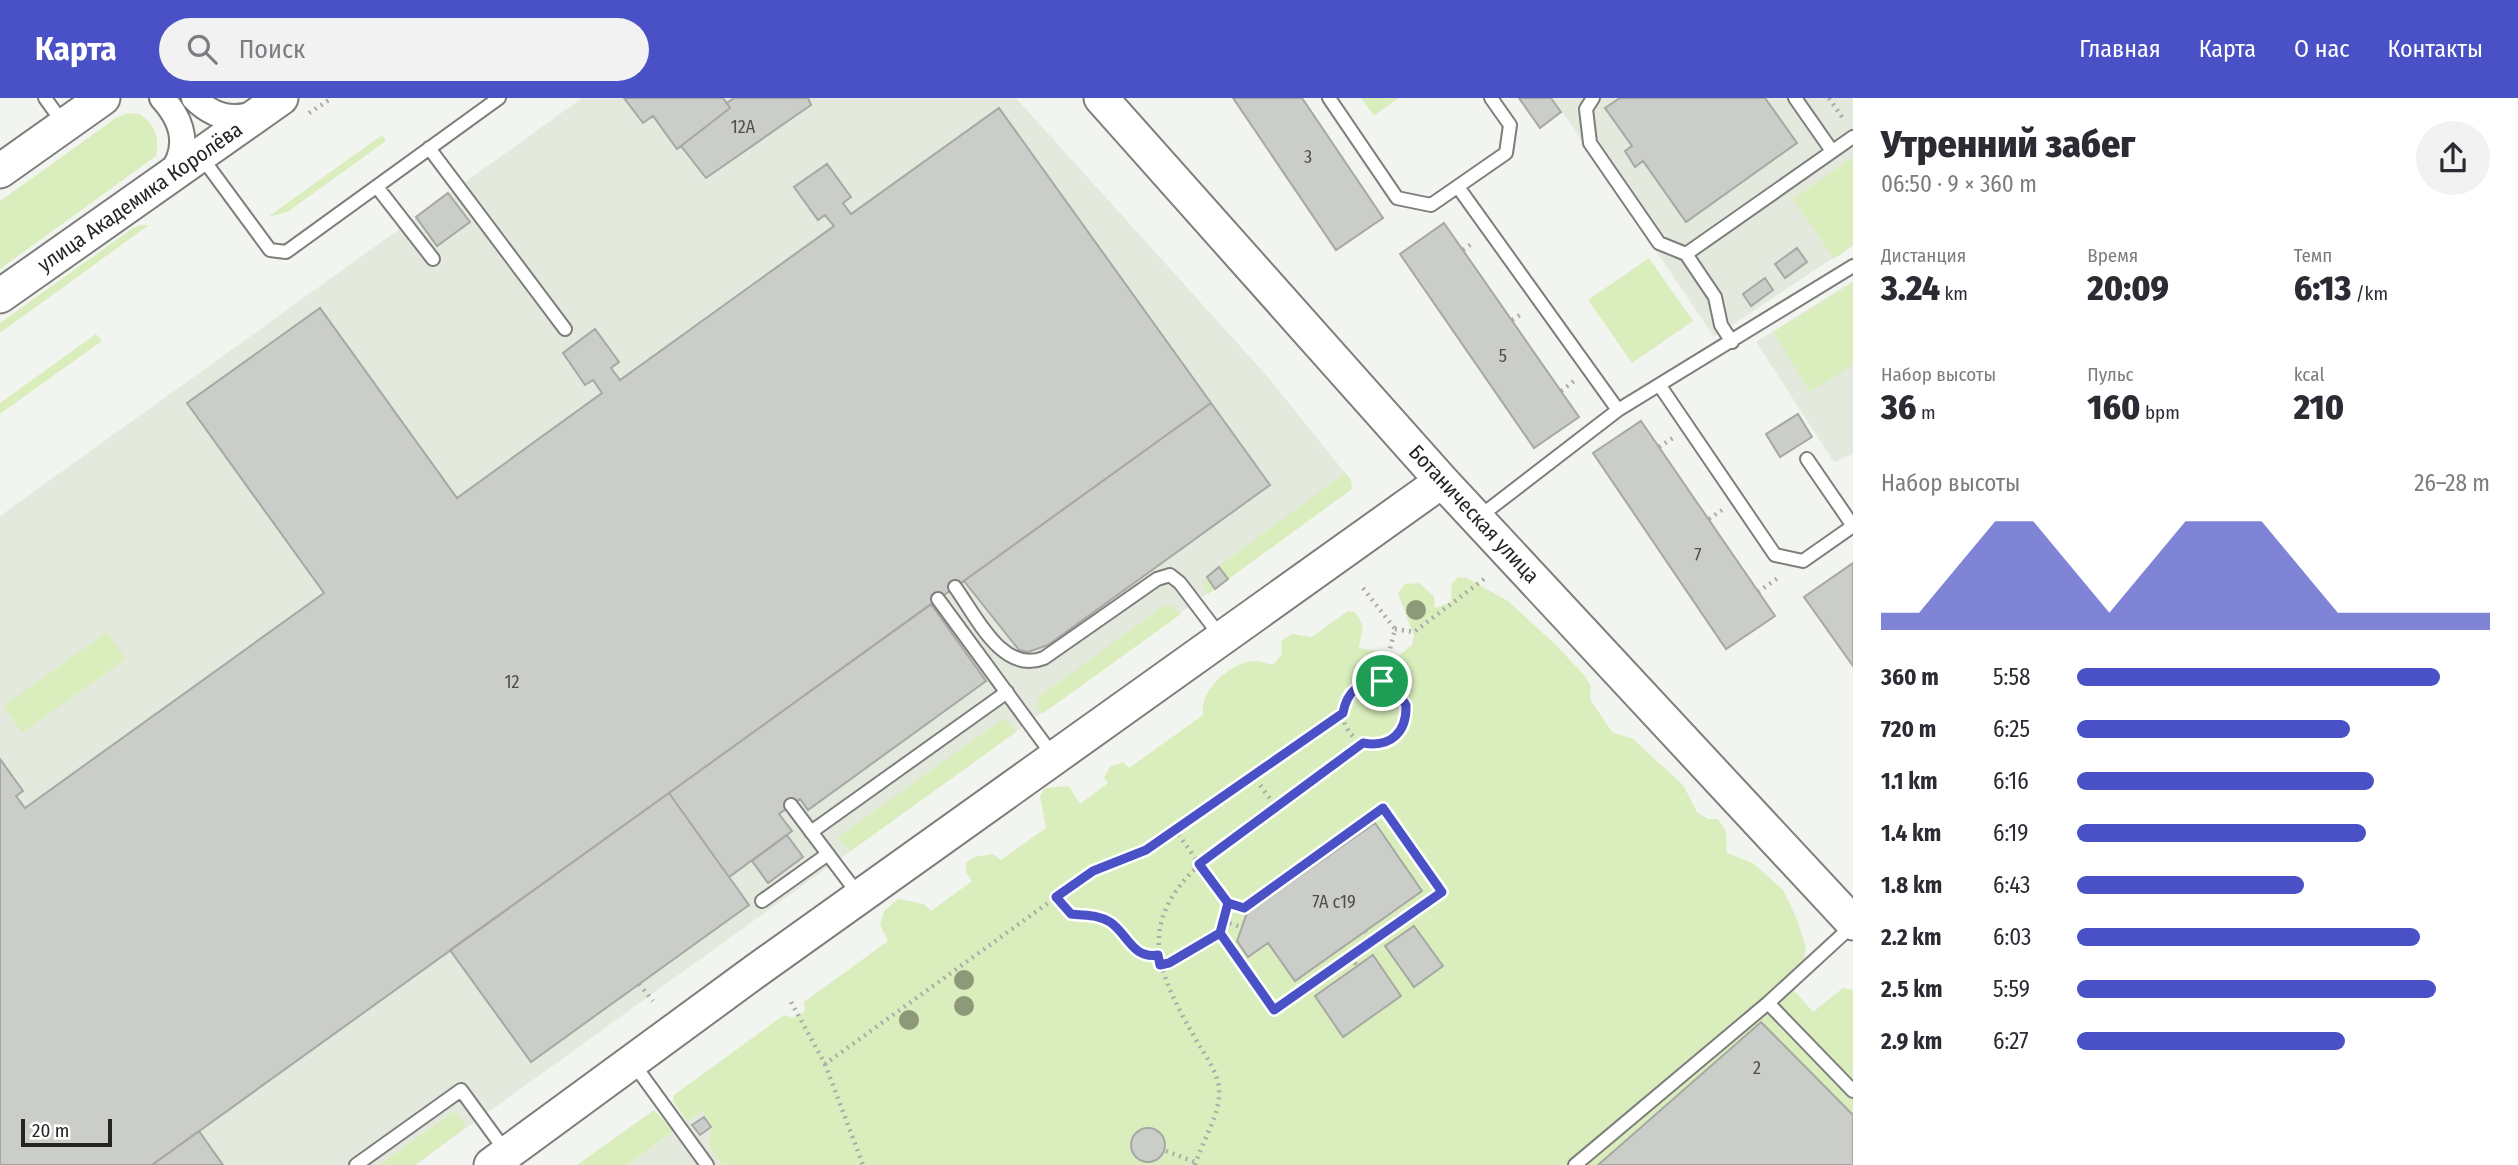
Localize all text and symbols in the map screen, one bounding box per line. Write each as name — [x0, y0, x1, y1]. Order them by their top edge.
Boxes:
search box — [159, 18, 649, 81]
text: Карта — [35, 29, 117, 69]
icon: search — [183, 30, 221, 68]
text: Поиск — [239, 34, 305, 65]
text: Главная — [2079, 35, 2161, 63]
text: Карта — [2199, 35, 2256, 63]
text: О нас — [2294, 35, 2349, 63]
text: Контакты — [2387, 35, 2483, 63]
street label: улица Академика Королёва — [33, 116, 247, 278]
house number: 12А — [731, 116, 756, 138]
text: Утренний забег — [1881, 121, 2135, 167]
button: share — [2416, 121, 2490, 195]
house number: 3 — [1304, 146, 1312, 168]
text: 06:50 · 9 × 360 m — [1881, 170, 2037, 198]
text: Дистанция — [1881, 244, 1966, 267]
text: Время — [2087, 244, 2138, 267]
text: Темп — [2294, 244, 2332, 267]
text: 3.24 — [1881, 267, 1940, 309]
text: 20:09 — [2087, 267, 2169, 309]
text: 6:13 — [2294, 267, 2351, 309]
text: km — [1940, 282, 1968, 305]
text: /km — [2351, 282, 2388, 305]
house number: 5 — [1499, 345, 1507, 367]
text: Набор высоты — [1881, 363, 1996, 386]
text: Пульс — [2087, 363, 2134, 386]
text: kcal — [2294, 363, 2324, 386]
text: 36 — [1881, 386, 1916, 428]
text: 160 — [2087, 386, 2141, 428]
text: 210 — [2294, 386, 2344, 428]
text: m — [1916, 401, 1936, 424]
text: bpm — [2141, 401, 2180, 424]
street label: Ботаническая улица — [1403, 439, 1545, 589]
text: Набор высоты — [1881, 469, 2020, 497]
text: 26–28 m — [2414, 469, 2490, 497]
house number: 7 — [1694, 544, 1702, 566]
pin — [1352, 651, 1412, 711]
icon: arrive — [1363, 662, 1401, 700]
text: 360 m — [1881, 663, 1939, 691]
text: 5:58 — [1993, 663, 2031, 691]
house number: 12 — [505, 671, 520, 693]
text: 720 m — [1881, 715, 1936, 743]
text: 6:25 — [1993, 715, 2030, 743]
text: 1.1 km — [1881, 767, 1937, 795]
text: 6:16 — [1993, 767, 2029, 795]
text: 1.4 km — [1881, 819, 1941, 847]
text: 6:19 — [1993, 819, 2029, 847]
text: 1.8 km — [1881, 871, 1942, 899]
text: 6:43 — [1993, 871, 2030, 899]
house number: 7А с19 — [1312, 891, 1356, 913]
text: 2.2 km — [1881, 923, 1942, 951]
text: 6:03 — [1993, 923, 2031, 951]
text: 2.5 km — [1881, 975, 1942, 1003]
text: 5:59 — [1993, 975, 2030, 1003]
text: 2.9 km — [1881, 1027, 1942, 1055]
text: 6:27 — [1993, 1027, 2029, 1055]
house number: 2 — [1753, 1057, 1761, 1079]
scale bar — [21, 1116, 112, 1148]
text: 20 m — [32, 1119, 69, 1142]

